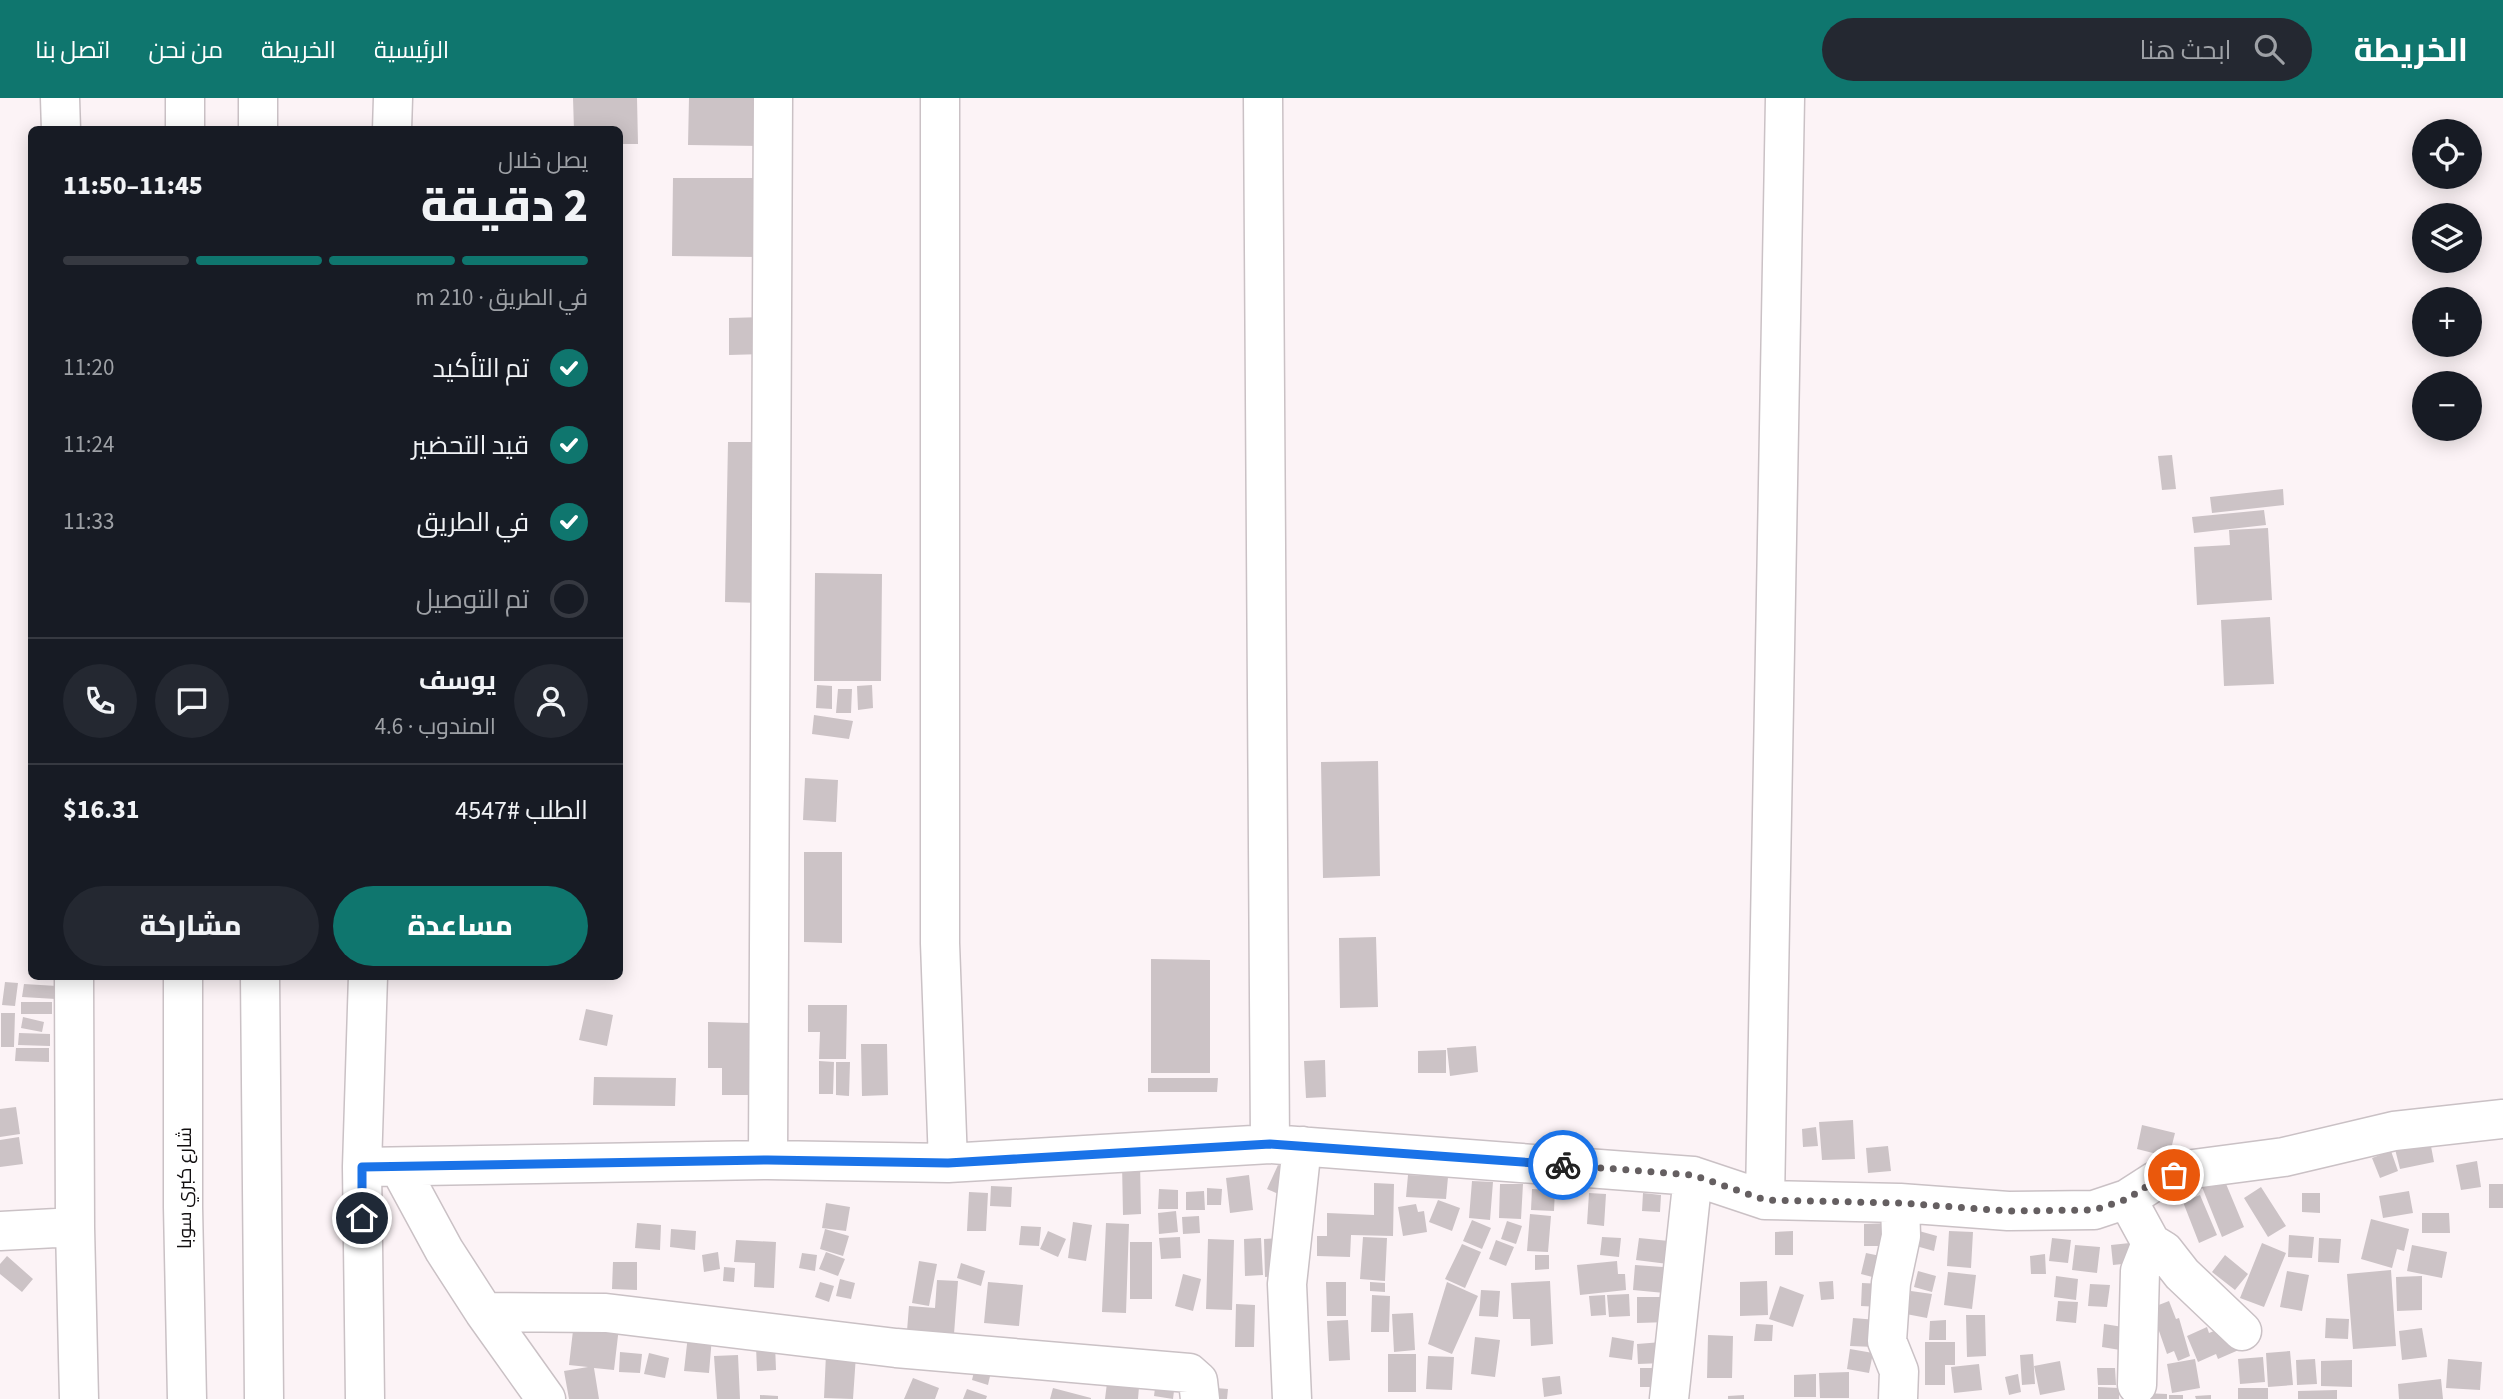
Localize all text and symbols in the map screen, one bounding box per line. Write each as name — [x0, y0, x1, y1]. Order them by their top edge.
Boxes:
search box — [1822, 18, 2312, 81]
text: الخريطة — [2354, 27, 2468, 74]
icon: search — [2250, 30, 2288, 68]
text: ابحث هنا — [2140, 32, 2232, 69]
text: اتصل بنا — [35, 33, 110, 68]
text: من نحن — [148, 33, 223, 68]
text: الخريطة — [261, 33, 336, 68]
text: الرئيسية — [374, 33, 449, 68]
map controls — [2412, 119, 2482, 441]
button: locate — [2412, 119, 2482, 189]
text: يصل خلال — [498, 144, 588, 177]
text: 11:45–11:50 — [63, 167, 203, 204]
text: 2 دقيقة — [421, 174, 588, 239]
button: layers — [2412, 203, 2482, 273]
text: في الطريق · 210 m — [416, 281, 588, 314]
button: + — [2412, 287, 2482, 357]
icon: check — [550, 349, 588, 387]
text: تم التأكيد — [432, 350, 529, 387]
text: 11:20 — [63, 351, 114, 384]
button: − — [2412, 371, 2482, 441]
icon: check — [550, 426, 588, 464]
text: قيد التحضير — [411, 427, 529, 464]
text: 11:24 — [63, 428, 114, 461]
icon: check — [550, 503, 588, 541]
text: في الطريق — [416, 504, 529, 541]
text: 11:33 — [63, 505, 114, 538]
text: تم التوصيل — [416, 581, 529, 618]
text: يوسف — [419, 662, 496, 699]
button: phone — [63, 664, 137, 738]
button: chat — [155, 664, 229, 738]
button: person — [514, 664, 588, 738]
text: المندوب · 4.6 — [375, 710, 496, 743]
text: $16.31 — [63, 791, 139, 828]
text: الطلب #4547 — [455, 792, 588, 829]
button: مشاركة — [63, 886, 319, 966]
button: مساعدة — [333, 886, 588, 966]
street label: شارع كبري سوبا — [172, 1127, 199, 1249]
courier — [1528, 1130, 1598, 1200]
pin — [2144, 1145, 2204, 1205]
icon: bike — [1544, 1146, 1582, 1184]
icon: bag — [2155, 1156, 2193, 1194]
pin — [332, 1188, 392, 1248]
icon: home — [343, 1199, 381, 1237]

